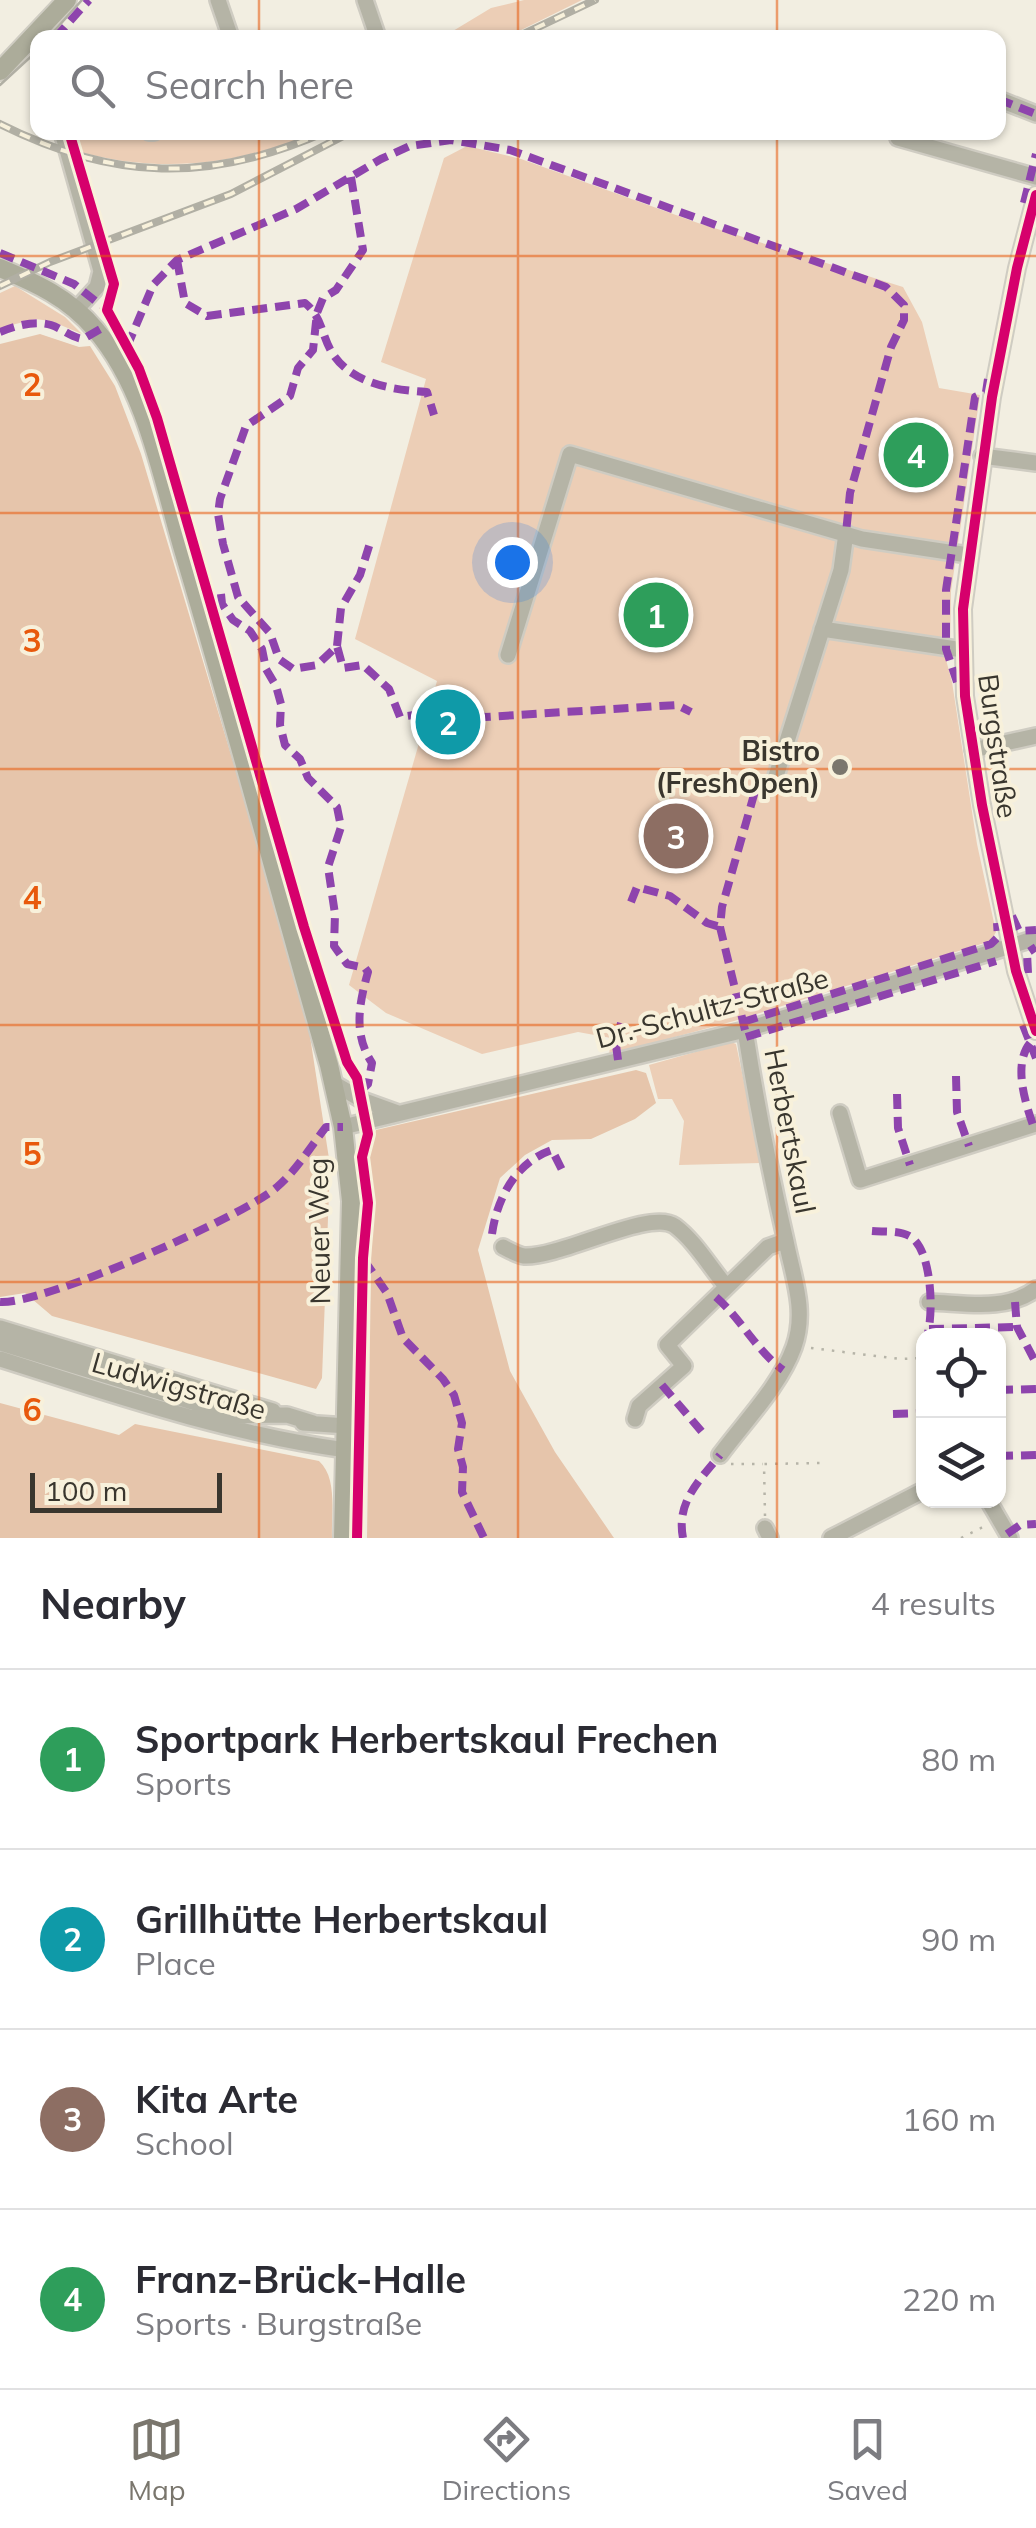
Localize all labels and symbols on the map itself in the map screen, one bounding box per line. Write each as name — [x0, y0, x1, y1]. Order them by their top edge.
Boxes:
text: 2 — [22, 364, 42, 404]
pin: 4 — [884, 418, 948, 492]
your location — [487, 537, 538, 588]
pin: 1 — [624, 578, 688, 652]
text: 3 — [22, 620, 42, 660]
street label: Burgstraße — [971, 671, 1026, 820]
pin: 2 — [416, 684, 480, 760]
place label: Bistro (FreshOpen) — [656, 733, 820, 800]
marker: Bistro (FreshOpen) — [829, 756, 851, 778]
pin: 3 — [644, 798, 708, 874]
text: 4 — [22, 877, 42, 917]
street label: Dr.-Schultz-Straße — [592, 960, 832, 1055]
street label: Herbertskaul — [757, 1045, 824, 1216]
text: 5 — [22, 1133, 42, 1173]
street label: Neuer Weg — [300, 1157, 337, 1305]
street label: Ludwigstraße — [88, 1344, 270, 1427]
text: 6 — [22, 1389, 42, 1429]
scale bar — [30, 1468, 222, 1512]

